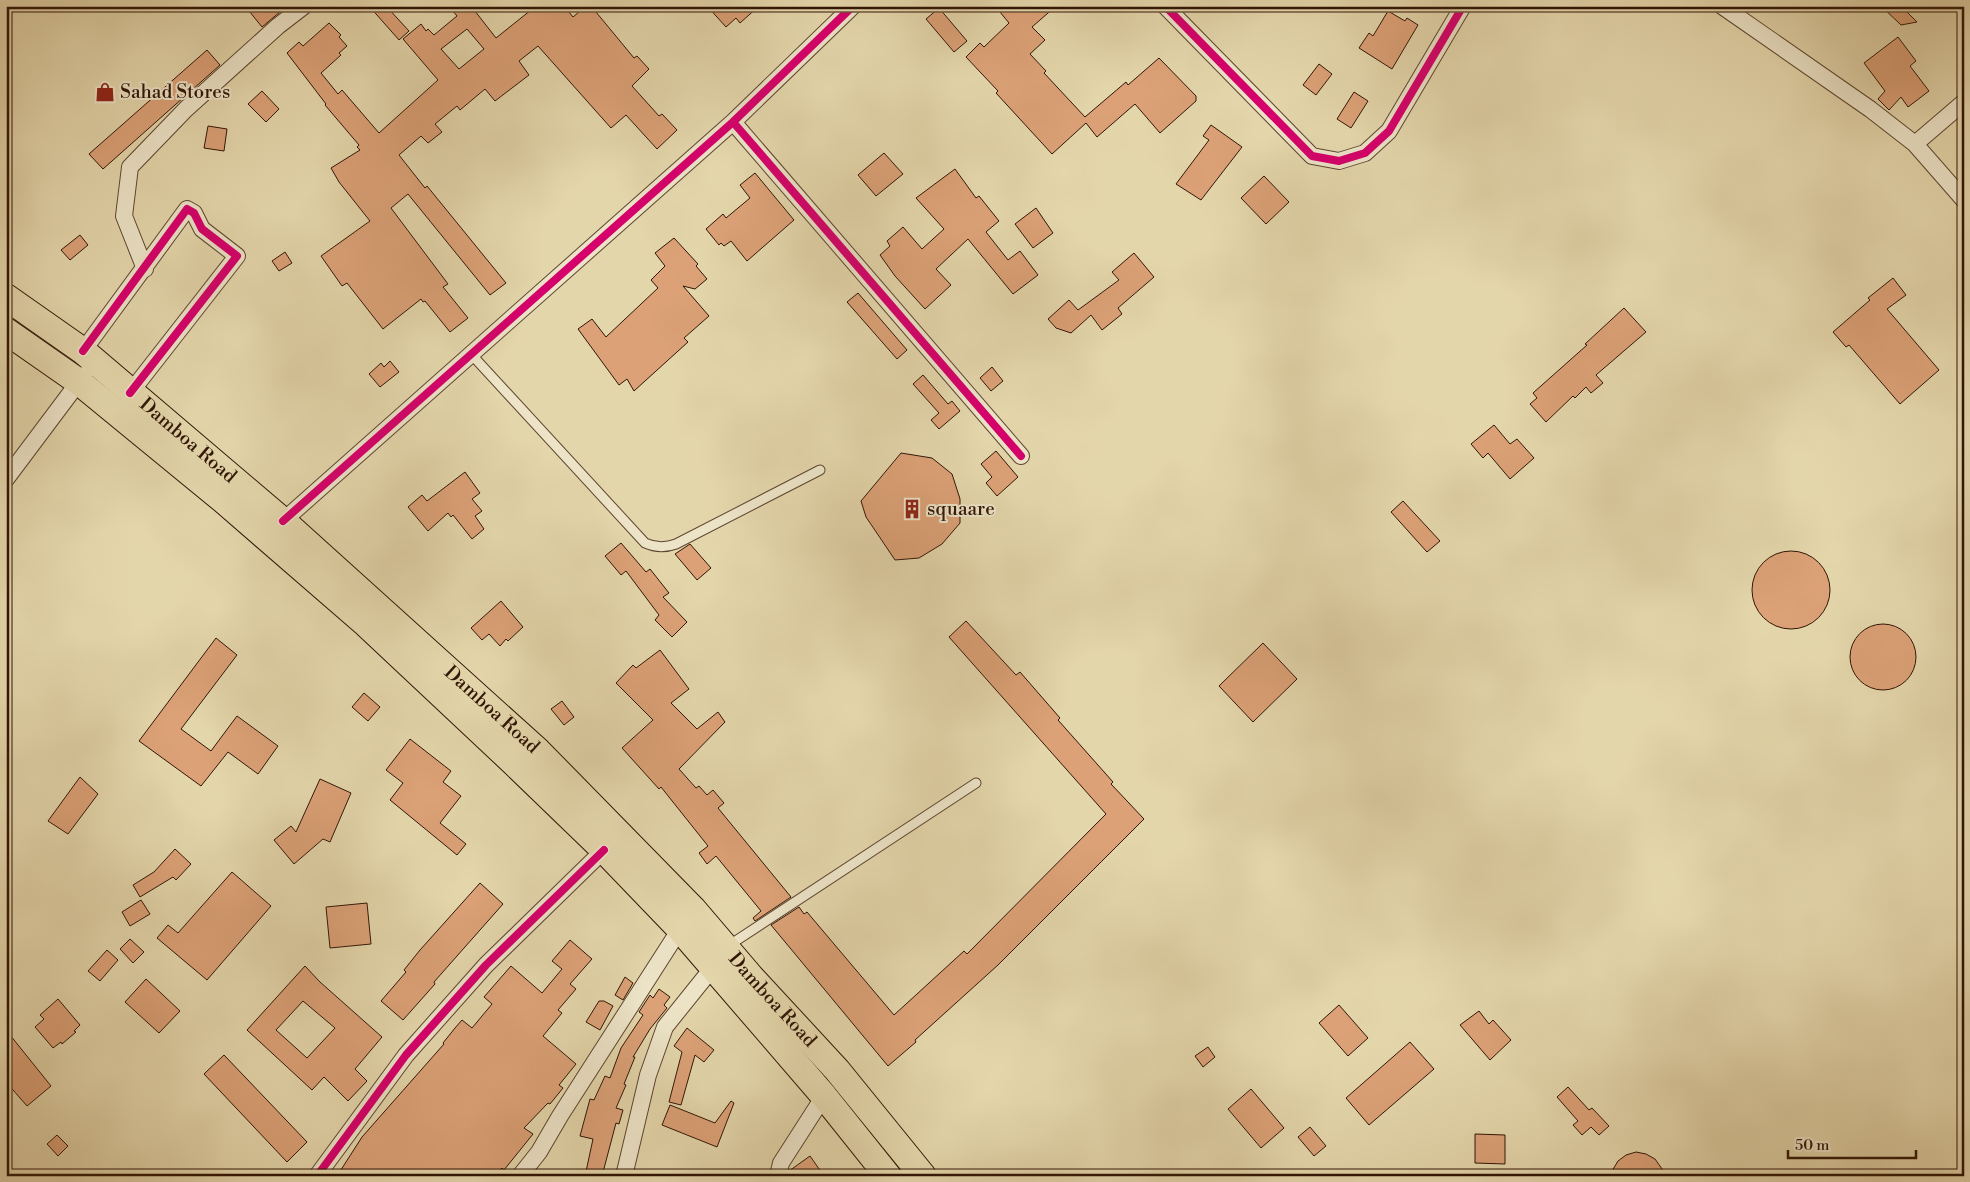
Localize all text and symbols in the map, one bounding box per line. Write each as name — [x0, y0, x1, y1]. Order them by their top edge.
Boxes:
place label: Sahad Stores — [120, 80, 230, 104]
shop icon: Sahad Stores — [94, 81, 116, 103]
street label: Damboa Road — [135, 392, 242, 489]
place label: squaare — [927, 497, 995, 521]
building icon: squaare — [901, 498, 923, 520]
street label: Damboa Road — [439, 660, 545, 759]
street label: Damboa Road — [723, 947, 822, 1052]
scale bar — [1788, 1127, 1915, 1159]
text: 50 m — [1795, 1136, 1829, 1155]

